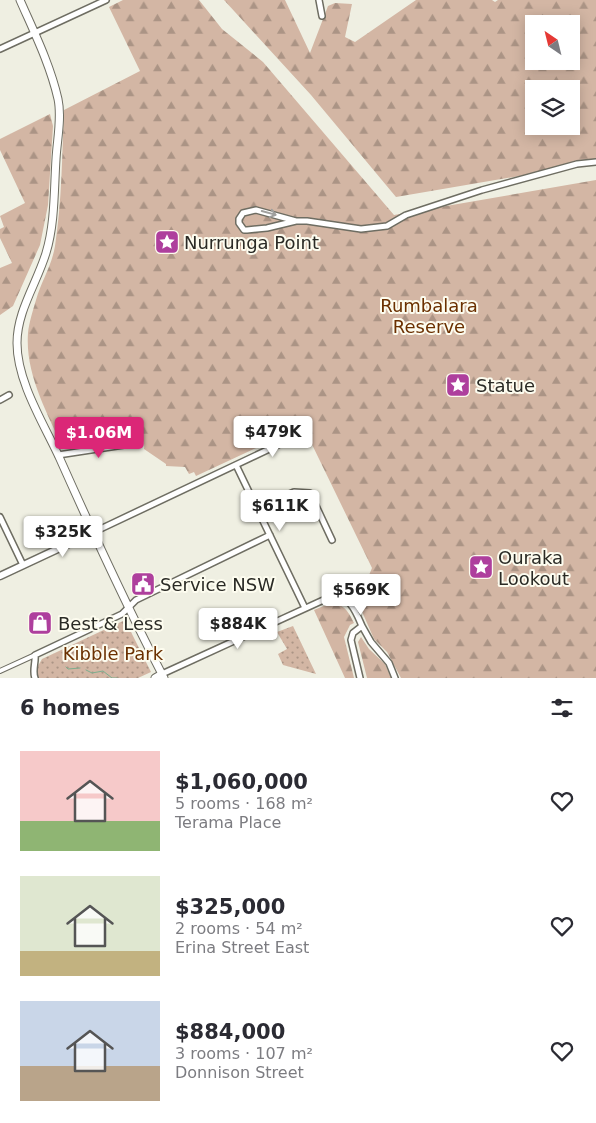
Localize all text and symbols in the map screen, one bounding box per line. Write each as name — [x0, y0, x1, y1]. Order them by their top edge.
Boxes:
north arrow — [525, 15, 580, 70]
map controls — [525, 15, 580, 135]
button: layers — [525, 80, 580, 135]
one-way arrow — [261, 209, 277, 219]
place icon: Nurrunga Point — [154, 229, 180, 255]
place label: Nurrunga Point — [184, 232, 319, 253]
park label: Rumbalara Reserve — [380, 295, 478, 337]
place icon: Statue — [445, 372, 471, 398]
place label: Statue — [476, 375, 535, 396]
pin: $1.06M — [58, 416, 140, 459]
pin: $479K — [238, 416, 308, 458]
text: $479K — [245, 422, 301, 441]
text: $1.06M — [66, 423, 132, 442]
pin: $611K — [245, 490, 315, 532]
text: $611K — [252, 496, 308, 515]
pin: $325K — [28, 516, 98, 558]
text: $325K — [35, 522, 91, 541]
place label: Ouraka Lookout — [498, 547, 569, 589]
place icon: Ouraka Lookout — [468, 554, 494, 580]
public building icon: Service NSW — [130, 571, 156, 597]
place label: Service NSW — [160, 574, 275, 595]
pin: $569K — [326, 574, 396, 616]
text: $569K — [333, 580, 389, 599]
pin: $884K — [203, 608, 273, 650]
shop icon: Best & Less — [27, 610, 53, 636]
place label: Best & Less — [58, 613, 163, 634]
text: $884K — [210, 614, 266, 633]
park label: Kibble Park — [63, 643, 164, 664]
icon: filters — [548, 694, 576, 722]
text: 6 homes — [20, 696, 120, 720]
text: $1,060,000 — [175, 770, 308, 794]
icon: home — [60, 771, 120, 831]
icon: heart — [548, 787, 576, 815]
text: 5 rooms · 168 m² — [175, 794, 313, 813]
text: Terama Place — [175, 813, 281, 832]
text: $325,000 — [175, 895, 285, 919]
icon: home — [60, 896, 120, 956]
icon: heart — [548, 912, 576, 940]
text: 2 rooms · 54 m² — [175, 919, 303, 938]
text: Erina Street East — [175, 938, 309, 957]
text: $884,000 — [175, 1020, 285, 1044]
icon: home — [60, 1021, 120, 1081]
icon: heart — [548, 1037, 576, 1065]
text: 3 rooms · 107 m² — [175, 1044, 313, 1063]
text: Donnison Street — [175, 1063, 304, 1082]

